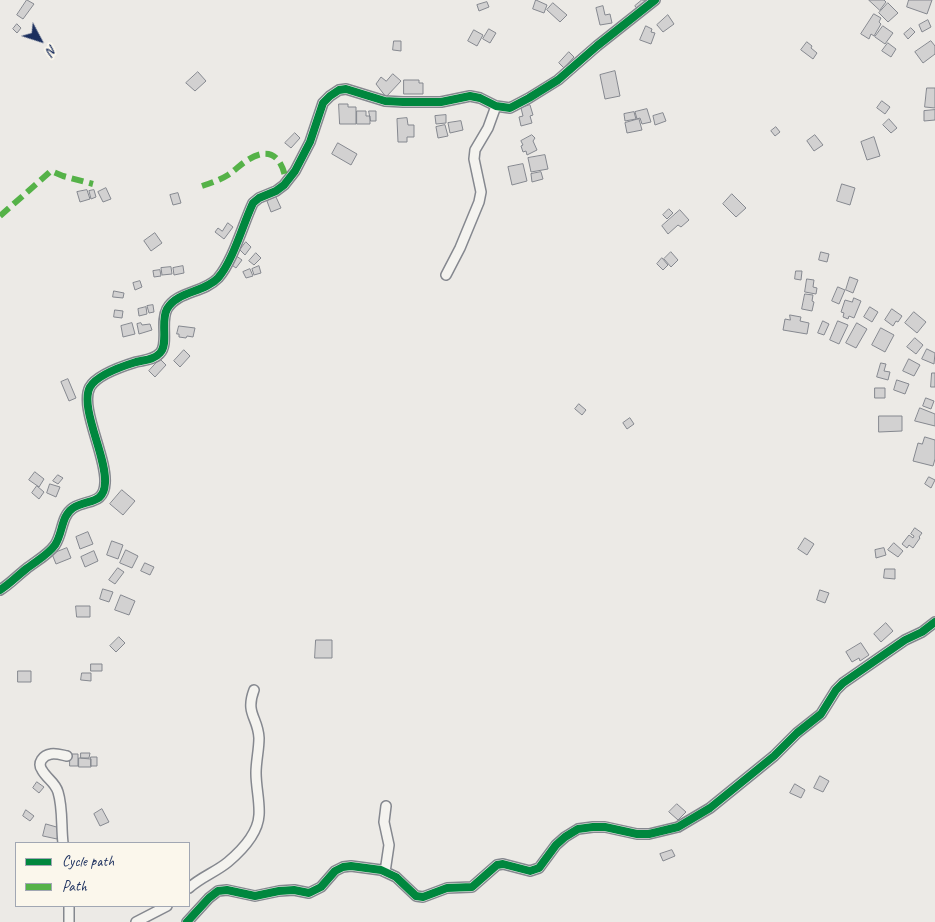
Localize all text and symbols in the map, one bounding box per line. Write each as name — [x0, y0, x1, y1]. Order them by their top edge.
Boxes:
north arrow — [15, 15, 65, 65]
text: N — [43, 41, 61, 59]
legend — [15, 842, 190, 907]
text: Cycle path — [62, 852, 114, 871]
text: Path — [62, 877, 87, 896]

